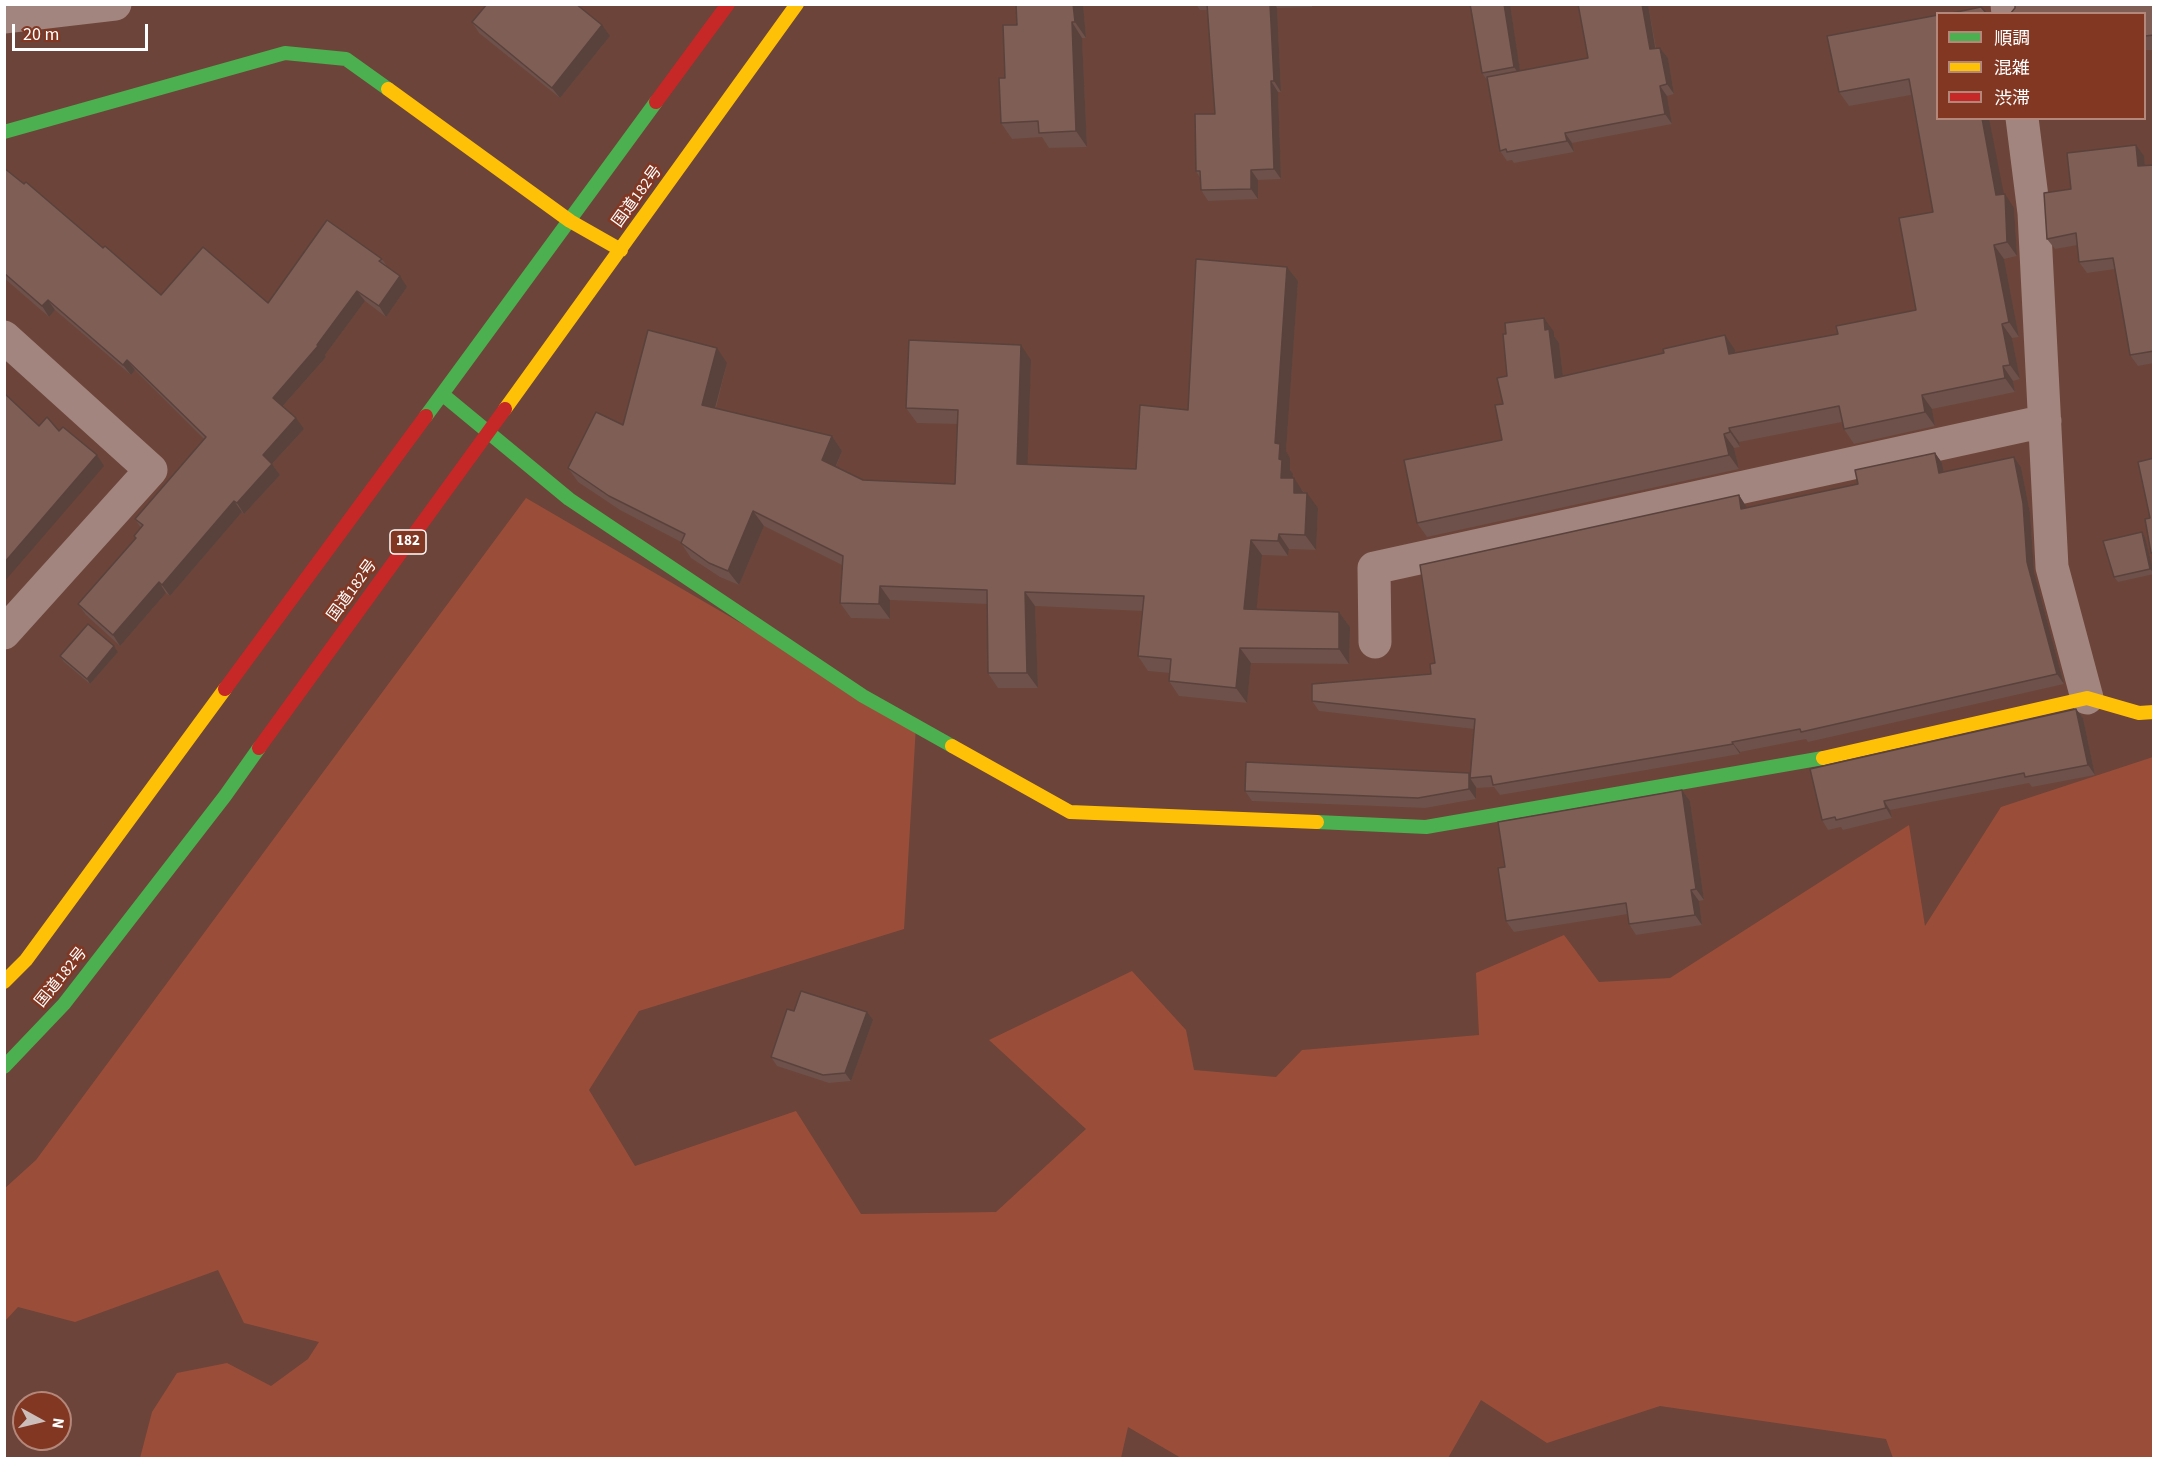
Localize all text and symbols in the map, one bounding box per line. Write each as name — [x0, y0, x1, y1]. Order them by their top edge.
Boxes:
scale bar — [15, 12, 152, 50]
legend — [1936, 12, 2146, 120]
text: 20 m — [23, 22, 59, 47]
text: 順調 — [1994, 26, 2030, 51]
text: 混雑 — [1994, 56, 2030, 81]
text: 渋滞 — [1994, 86, 2030, 111]
street label: 国道182号 — [609, 162, 667, 232]
road number: 182 — [390, 530, 426, 554]
street label: 国道182号 — [324, 556, 382, 626]
street label: 国道182号 — [32, 944, 92, 1012]
north arrow — [12, 1391, 72, 1451]
text: N — [46, 1416, 69, 1430]

